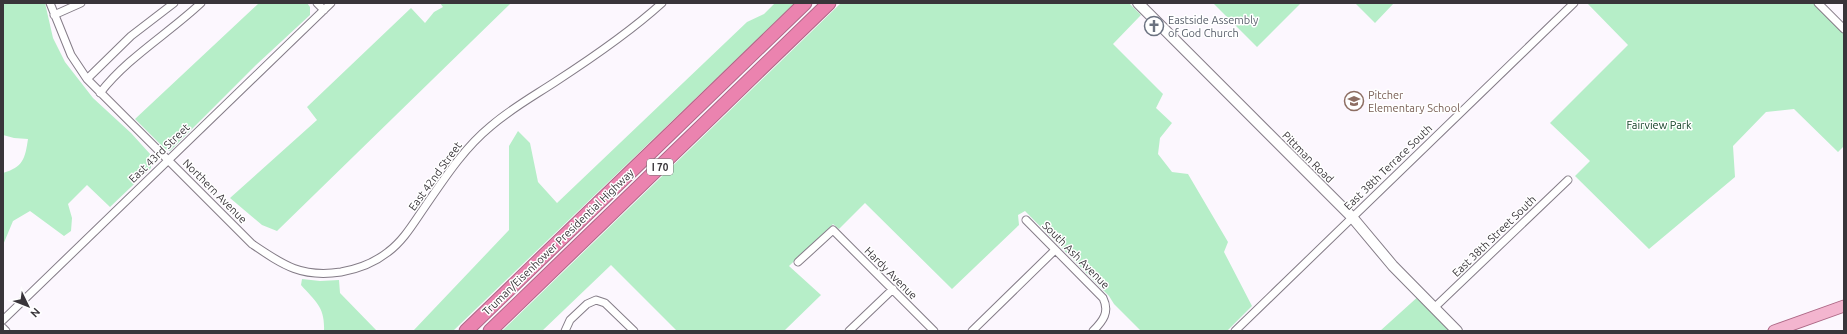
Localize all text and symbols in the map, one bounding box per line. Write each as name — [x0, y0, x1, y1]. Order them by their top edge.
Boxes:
place label: Eastside Assembly of God Church — [1168, 14, 1259, 39]
church icon: Eastside Assembly of God Church — [1143, 15, 1165, 37]
place label: Pitcher Elementary School — [1368, 89, 1460, 114]
school or university icon: Pitcher Elementary School — [1343, 90, 1365, 112]
park label: Fairview Park — [1626, 119, 1692, 131]
street label: East 43rd Street — [126, 121, 192, 185]
street label: East 38th Terrace South — [1342, 122, 1434, 212]
street label: Pittman Road — [1280, 129, 1336, 185]
street label: East 42nd Street — [406, 139, 464, 213]
street label: Northern Avenue — [181, 157, 249, 225]
road number: I 70 — [647, 159, 673, 175]
street label: Truman/Eisenhower Presidential Highway — [480, 166, 636, 318]
street label: East 38th Street South — [1450, 193, 1538, 279]
street label: South Ash Avenue — [1040, 219, 1112, 291]
street label: Hardy Avenue — [862, 244, 920, 302]
north arrow — [8, 286, 48, 326]
text: N — [28, 306, 43, 320]

